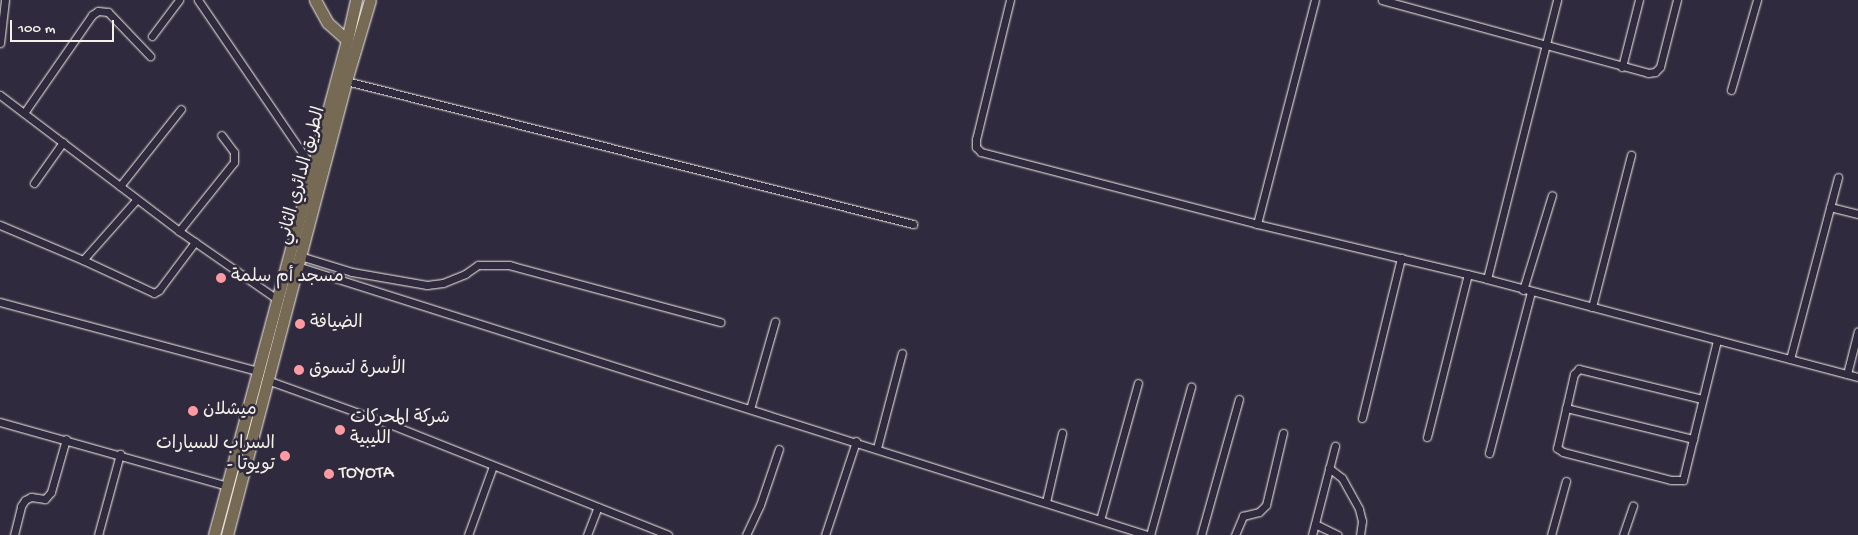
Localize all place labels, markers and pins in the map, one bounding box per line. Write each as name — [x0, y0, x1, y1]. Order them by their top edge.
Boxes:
place label: مسجد أم سلمة — [231, 267, 344, 289]
marker: مسجد أم سلمة — [215, 272, 227, 284]
place label: الضيافة — [310, 313, 363, 335]
marker: الضيافة — [294, 318, 306, 330]
place label: الأسرة لتسوق — [309, 359, 406, 381]
marker: الأسرة لتسوق — [293, 364, 305, 376]
place label: ميشلان — [203, 400, 257, 422]
marker: ميشلان — [187, 405, 199, 417]
place label: شركة المحركات الليبية — [350, 409, 450, 452]
marker: شركة المحركات الليبية — [334, 424, 346, 436]
place label: السراب للسيارات - تويوتا — [156, 435, 275, 478]
marker: السراب للسيارات - تويوتا — [279, 450, 291, 462]
place label: TOYOTA — [339, 463, 393, 485]
marker: TOYOTA — [323, 468, 335, 480]

